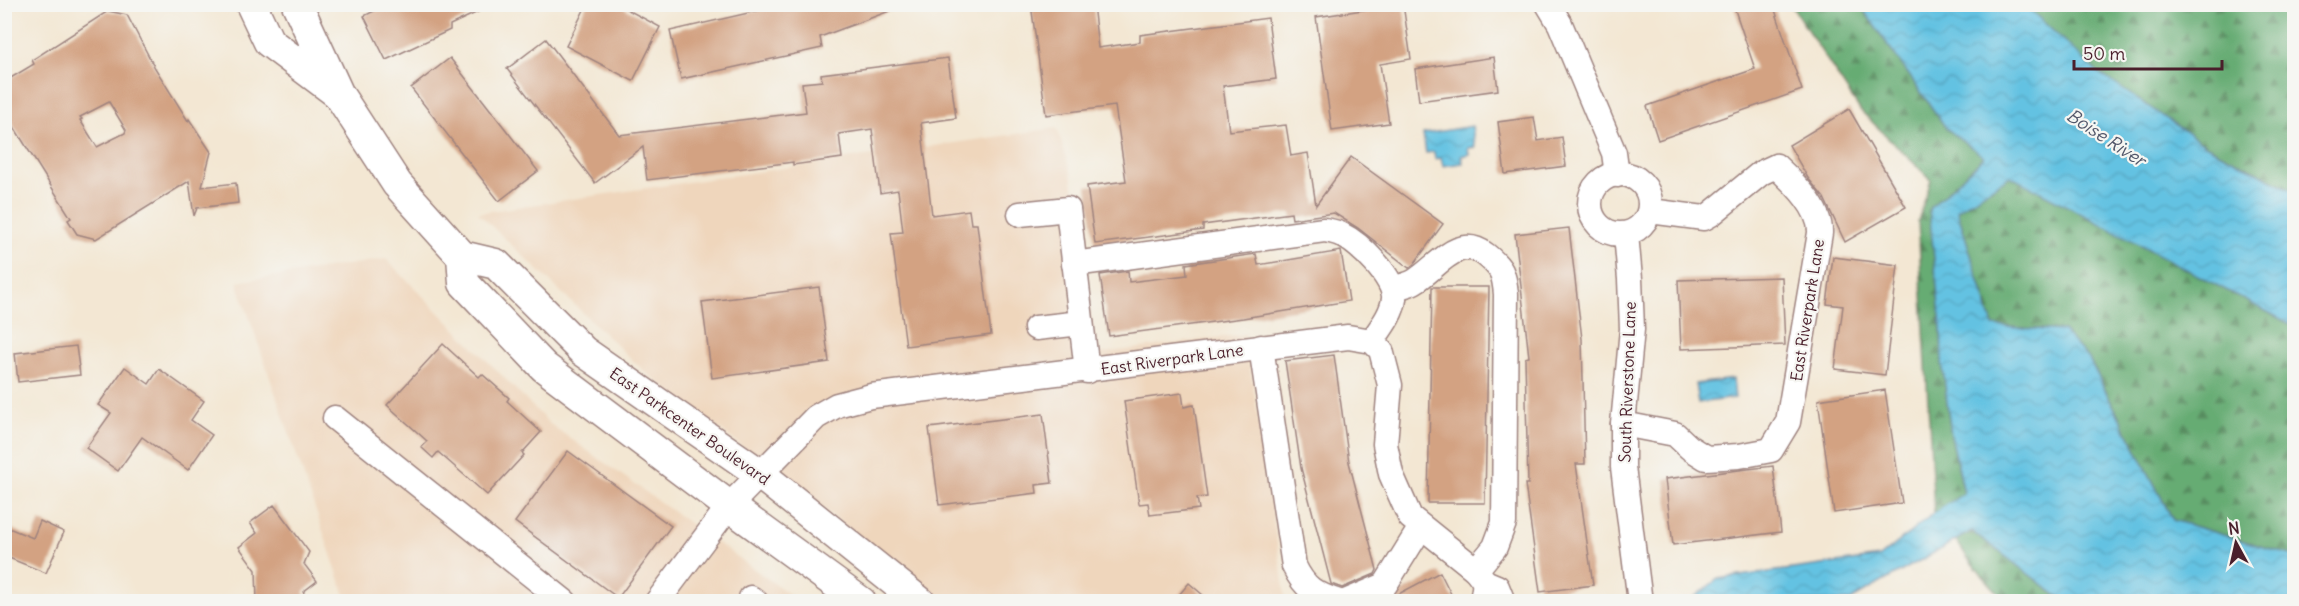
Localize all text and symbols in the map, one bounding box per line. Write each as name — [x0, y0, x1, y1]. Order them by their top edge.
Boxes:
scale bar — [2074, 33, 2222, 71]
text: 50 m — [2083, 42, 2125, 65]
water label: Boise River — [2063, 104, 2152, 173]
street label: East Riverpark Lane — [1786, 237, 1828, 383]
street label: South Riverstone Lane — [1614, 301, 1640, 463]
street label: East Riverpark Lane — [1099, 339, 1245, 379]
street label: East Parkcenter Boulevard — [606, 363, 774, 489]
north arrow — [2206, 513, 2266, 573]
text: N — [2227, 517, 2241, 539]

